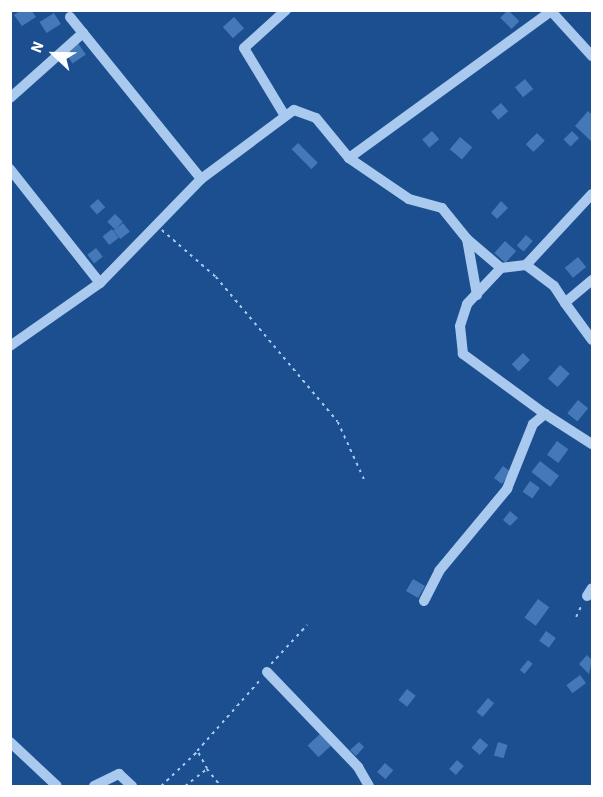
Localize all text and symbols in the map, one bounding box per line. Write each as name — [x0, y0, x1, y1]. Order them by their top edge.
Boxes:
north arrow — [24, 24, 84, 84]
text: N — [25, 38, 49, 56]

